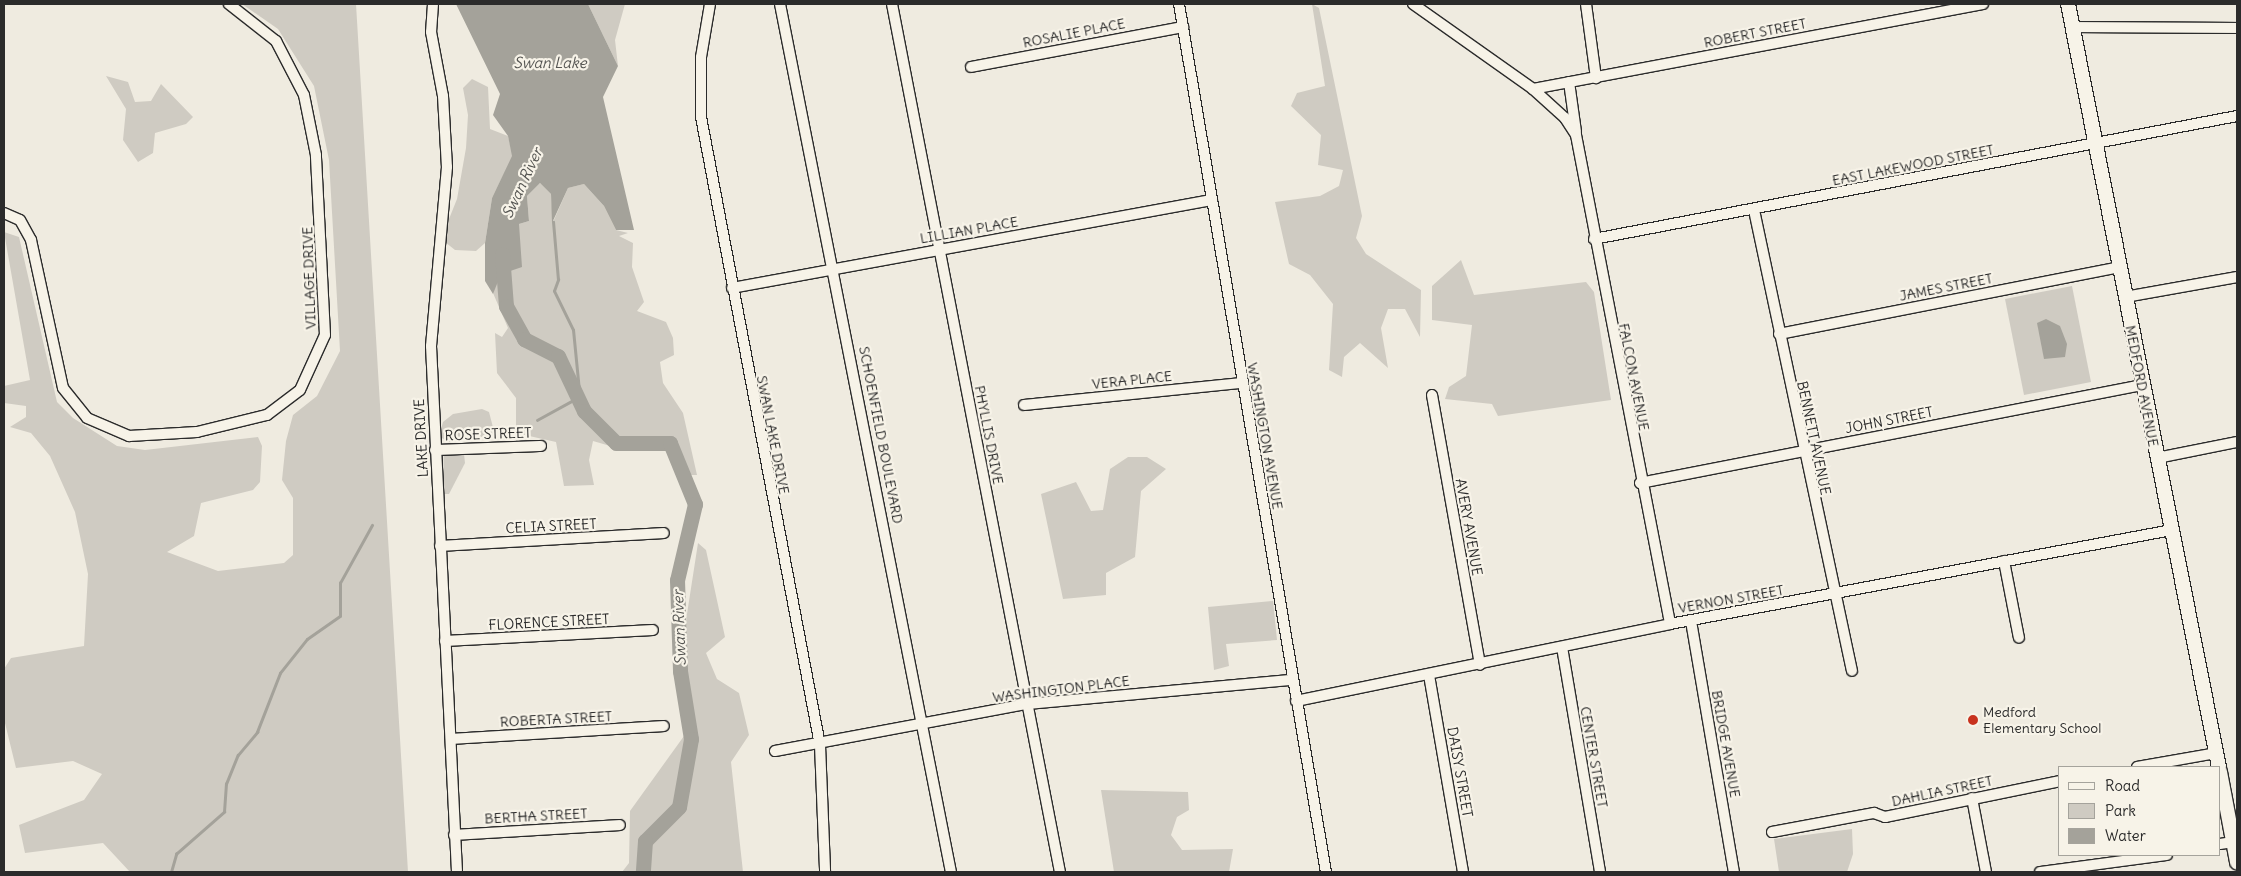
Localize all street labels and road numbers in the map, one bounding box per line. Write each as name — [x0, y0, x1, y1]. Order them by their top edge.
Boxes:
street label: ROSALIE PLACE — [1021, 15, 1127, 51]
street label: ROBERT STREET — [1702, 15, 1808, 51]
street label: EAST LAKEWOOD STREET — [1831, 141, 1995, 189]
street label: LILLIAN PLACE — [919, 213, 1019, 247]
street label: VILLAGE DRIVE — [299, 226, 319, 330]
street label: JAMES STREET — [1898, 270, 1994, 304]
street label: FALCON AVENUE — [1615, 322, 1653, 432]
street label: MEDFORD AVENUE — [2122, 324, 2162, 448]
street label: SCHOENFIELD BOULEVARD — [856, 345, 906, 525]
street label: WASHINGTON AVENUE — [1244, 361, 1286, 511]
street label: VERA PLACE — [1091, 367, 1173, 393]
street label: SWAN LAKE DRIVE — [753, 374, 793, 496]
street label: BENNETT AVENUE — [1794, 380, 1834, 496]
street label: PHYLLIS DRIVE — [971, 384, 1007, 486]
street label: LAKE DRIVE — [411, 398, 431, 478]
street label: JOHN STREET — [1844, 403, 1934, 437]
street label: ROSE STREET — [444, 424, 532, 444]
street label: AVERY AVENUE — [1452, 477, 1486, 577]
street label: CELIA STREET — [505, 515, 597, 537]
street label: VERNON STREET — [1677, 581, 1785, 617]
street label: FLORENCE STREET — [488, 610, 610, 634]
street label: WASHINGTON PLACE — [991, 672, 1131, 706]
street label: BRIDGE AVENUE — [1708, 689, 1744, 799]
street label: CENTER STREET — [1577, 705, 1611, 809]
street label: ROBERTA STREET — [499, 708, 613, 730]
street label: DAISY STREET — [1444, 725, 1476, 819]
street label: DAHLIA STREET — [1890, 772, 1994, 810]
street label: BERTHA STREET — [484, 805, 588, 827]

